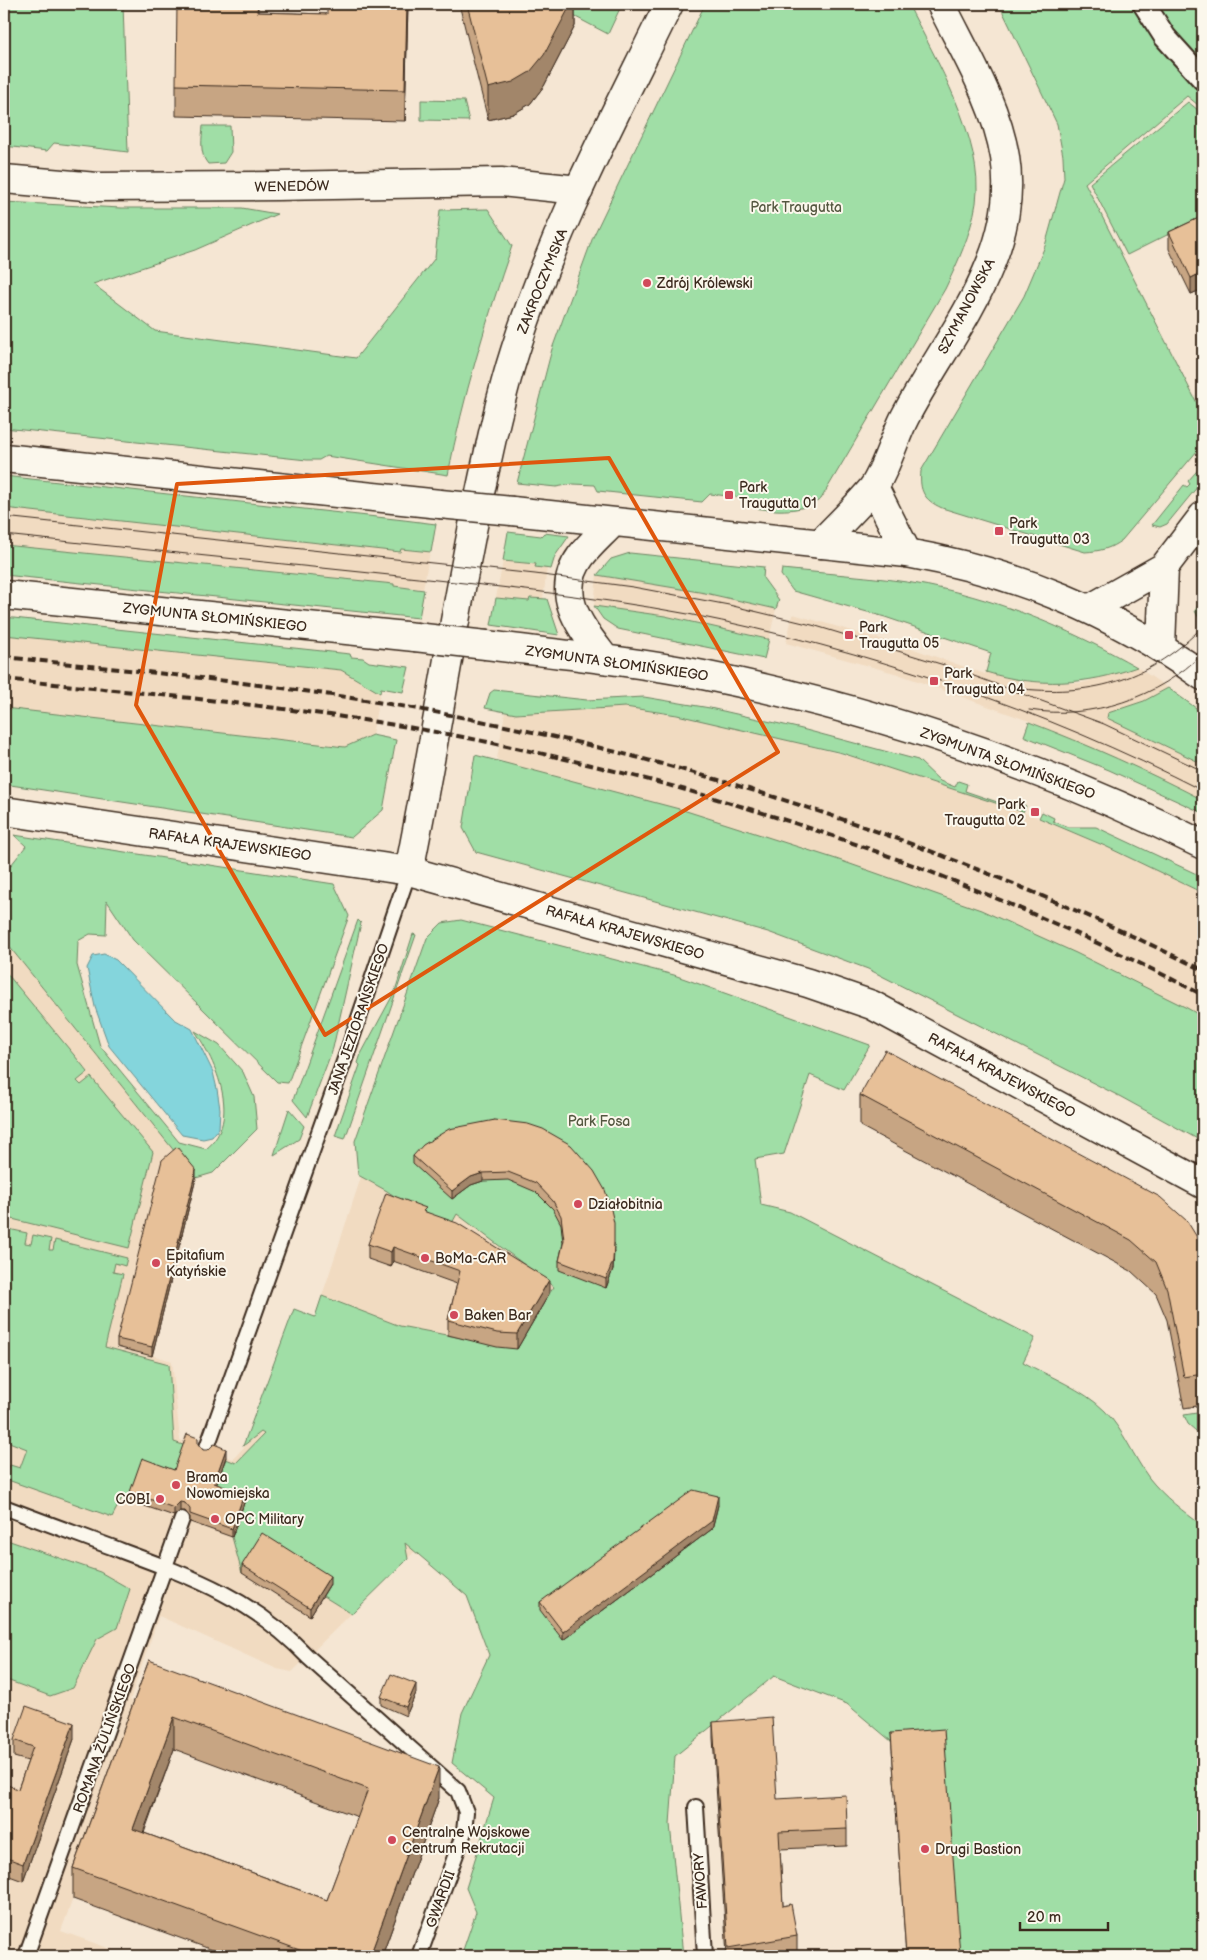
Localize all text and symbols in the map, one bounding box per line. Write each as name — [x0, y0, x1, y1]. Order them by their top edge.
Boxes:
street label: WENEDÓW — [254, 176, 330, 196]
park label: Park Traugutta — [750, 199, 842, 216]
street label: ZAKROCZYMSKA — [513, 226, 571, 337]
street label: SZYMANOWSKA — [934, 255, 999, 357]
place label: Zdrój Królewski — [656, 275, 753, 292]
marker: Zdrój Królewski — [641, 277, 653, 289]
place label: Park Traugutta 01 — [739, 479, 817, 512]
marker: Park Traugutta 01 — [723, 489, 735, 501]
place label: Park Traugutta 03 — [1009, 515, 1090, 548]
marker: Park Traugutta 03 — [993, 525, 1005, 537]
street label: ZYGMUNTA SŁOMIŃSKIEGO — [121, 598, 308, 636]
place label: Park Traugutta 05 — [859, 619, 939, 652]
marker: Park Traugutta 05 — [843, 629, 855, 641]
street label: ZYGMUNTA SŁOMIŃSKIEGO — [523, 641, 710, 685]
place label: Park Traugutta 04 — [944, 665, 1025, 698]
marker: Park Traugutta 04 — [928, 675, 940, 687]
street label: ZYGMUNTA SŁOMIŃSKIEGO — [917, 723, 1098, 803]
place label: Park Traugutta 02 — [945, 796, 1026, 829]
marker: Park Traugutta 02 — [1029, 806, 1041, 818]
street label: RAFAŁA KRAJEWSKIEGO — [147, 825, 313, 864]
street label: RAFAŁA KRAJEWSKIEGO — [544, 902, 707, 963]
street label: JANA JEZIORAŃSKIEGO — [324, 941, 392, 1097]
street label: RAFAŁA KRAJEWSKIEGO — [925, 1029, 1079, 1122]
park label: Park Fosa — [568, 1113, 630, 1130]
place label: Działobitnia — [588, 1196, 663, 1213]
marker: Działobitnia — [572, 1198, 584, 1210]
place label: Epitafium Katyńskie — [166, 1247, 226, 1280]
place label: BoMa-CAR — [435, 1250, 506, 1267]
marker: BoMa-CAR — [419, 1252, 431, 1264]
marker: Epitafium Katyńskie — [150, 1257, 162, 1269]
place label: Baken Bar — [464, 1307, 532, 1324]
marker: Baken Bar — [448, 1309, 460, 1321]
place label: Brama Nowomiejska — [186, 1469, 270, 1502]
marker: Brama Nowomiejska — [170, 1479, 182, 1491]
place label: COBI — [115, 1491, 150, 1508]
marker: COBI — [154, 1493, 166, 1505]
place label: OPC Military — [225, 1511, 305, 1528]
marker: OPC Military — [209, 1513, 221, 1525]
street label: ROMANA ŻULIŃSKIEGO — [69, 1660, 140, 1815]
place label: Centralne Wojskowe Centrum Rekrutacji — [402, 1824, 530, 1857]
marker: Centralne Wojskowe Centrum Rekrutacji — [386, 1834, 398, 1846]
place label: Drugi Bastion — [935, 1841, 1021, 1858]
marker: Drugi Bastion — [919, 1843, 931, 1855]
street label: FAWORY — [690, 1851, 711, 1910]
street label: GWARDII — [422, 1868, 459, 1930]
scale bar — [1020, 1900, 1107, 1932]
text: 20 m — [1027, 1908, 1061, 1927]

